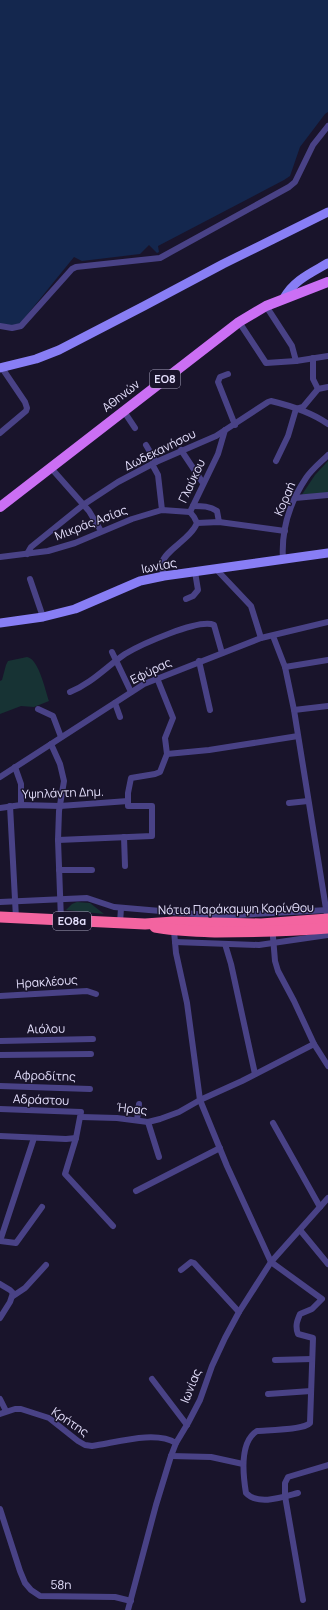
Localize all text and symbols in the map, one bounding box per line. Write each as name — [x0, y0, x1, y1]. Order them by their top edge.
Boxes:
road number: ΕΟ8 — [150, 370, 180, 388]
street label: Αθηνών — [98, 376, 143, 416]
street label: Δωδεκανήσου — [121, 425, 198, 474]
street label: Γλαύκου — [174, 456, 209, 505]
street label: Κοραή — [270, 479, 299, 518]
street label: Μικράς Ασίας — [52, 501, 130, 544]
street label: Ιωνίας — [140, 554, 178, 577]
street label: Εφύρας — [127, 653, 174, 688]
street label: Υψηλάντη Δημ. — [22, 783, 104, 802]
street label: Νότια Παράκαμψη Κορίνθου — [158, 899, 314, 918]
road number: ΕΟ8α — [53, 912, 91, 930]
street label: Ηρακλέους — [16, 971, 79, 992]
street label: Αιόλου — [27, 1020, 65, 1037]
street label: Αφροδίτης — [14, 1066, 76, 1085]
street label: Αδράστου — [13, 1090, 69, 1109]
street label: Ήρας — [116, 1098, 149, 1119]
street label: Ιωνίας — [176, 1366, 205, 1406]
street label: Κρήτης — [48, 1403, 92, 1440]
street label: 58η — [50, 1576, 72, 1593]

